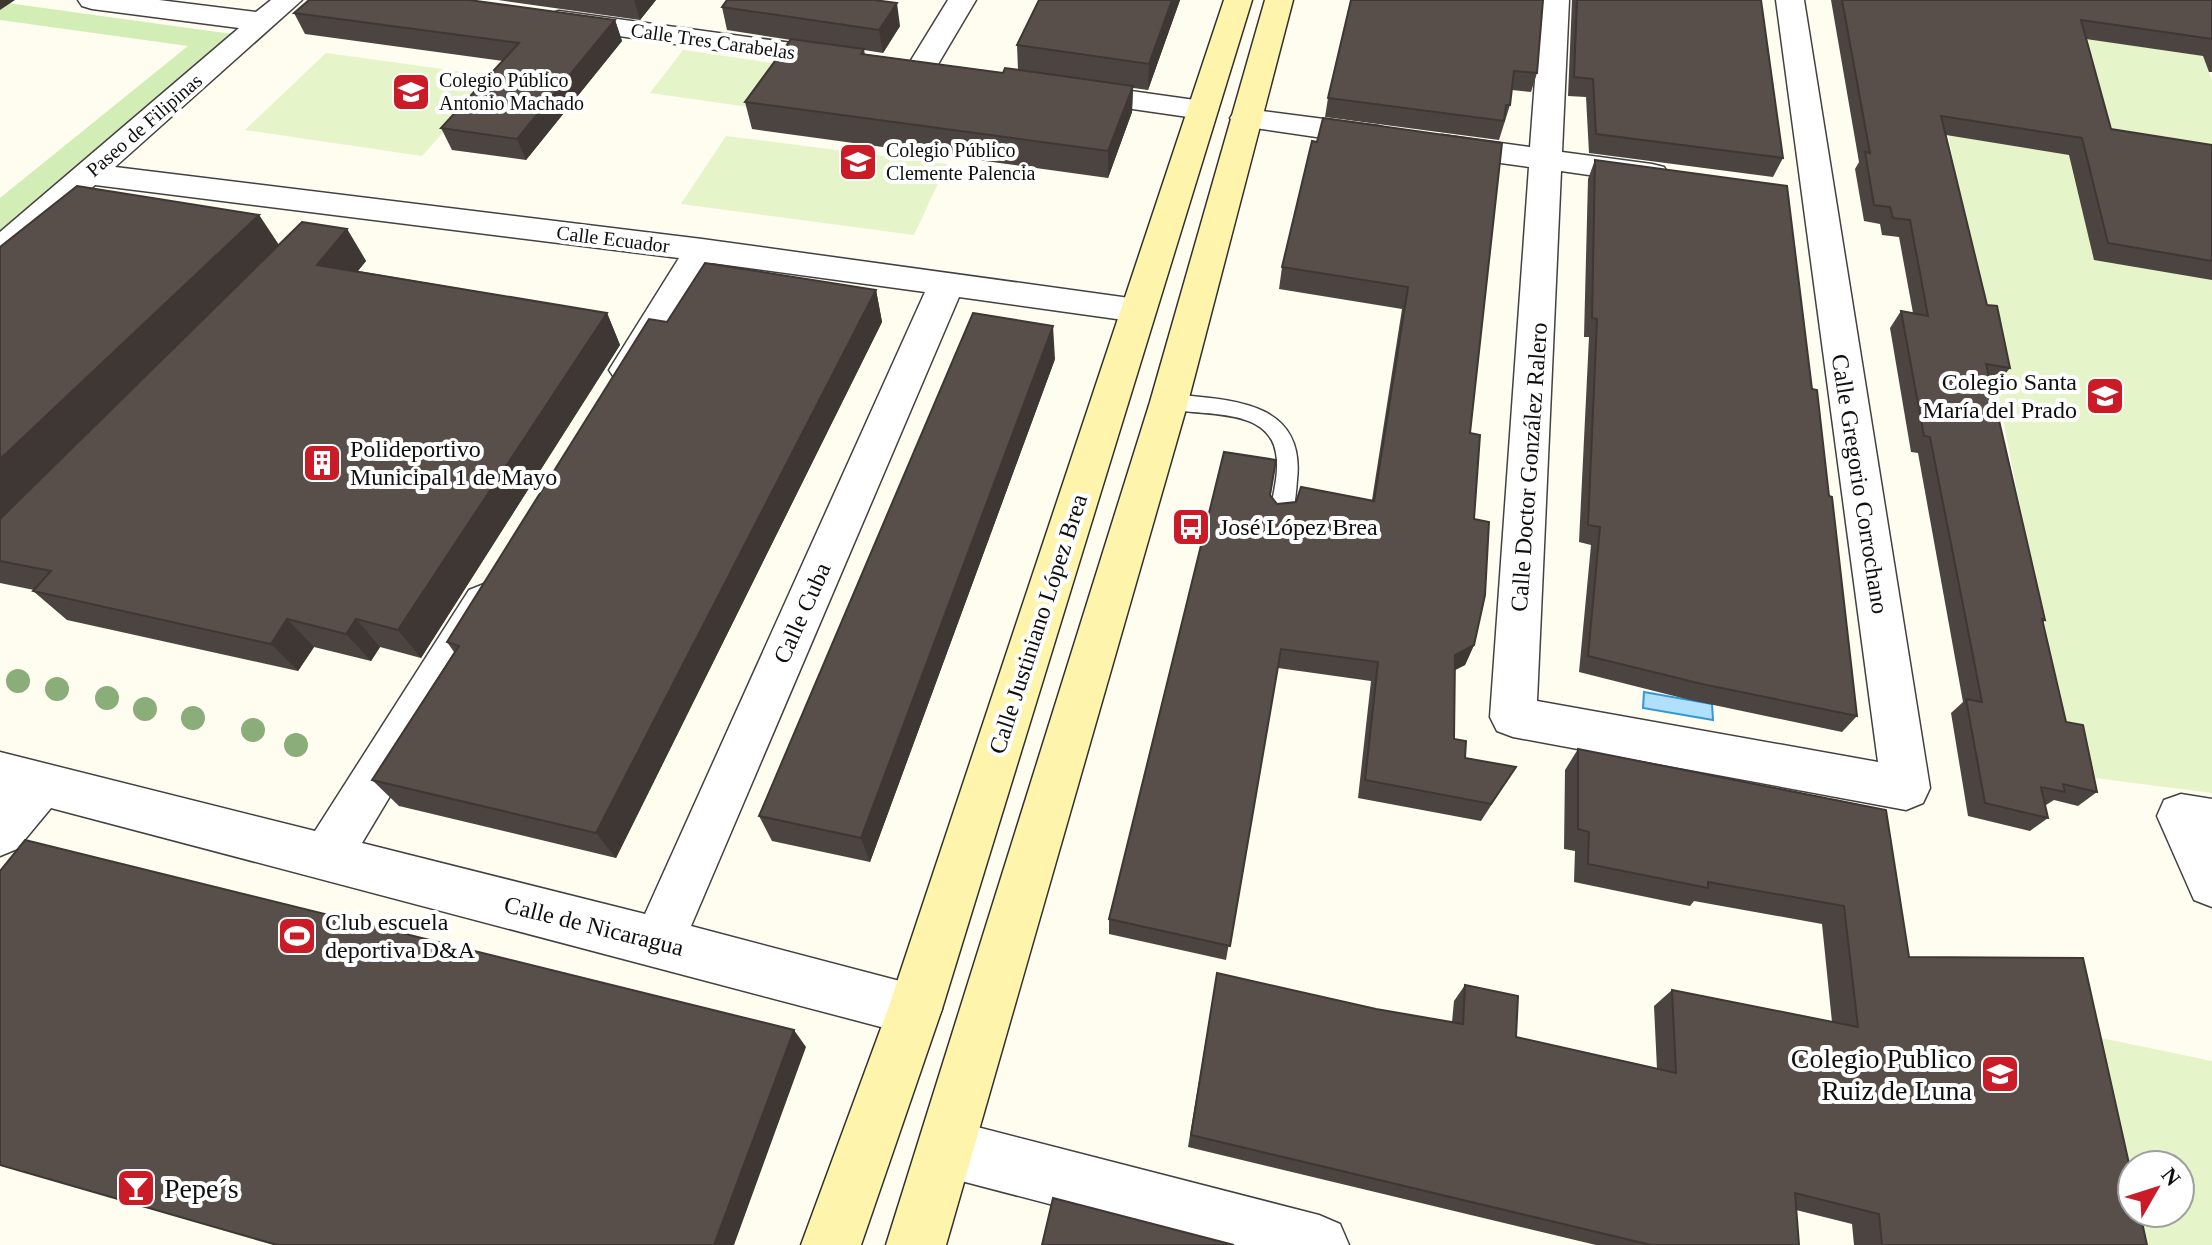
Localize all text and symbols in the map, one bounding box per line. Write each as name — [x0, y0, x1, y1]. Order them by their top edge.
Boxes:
street label: Calle Tres Carabelas — [630, 19, 797, 63]
street label: Paseo de Filipinas — [82, 69, 207, 182]
place label: Colegio Público Antonio Machado — [439, 69, 584, 114]
school or university icon: Colegio Público Antonio Machado — [390, 71, 432, 113]
place label: Colegio Público Clemente Palencia — [886, 139, 1036, 184]
school or university icon: Colegio Público Clemente Palencia — [837, 141, 879, 183]
street label: Calle Ecuador — [555, 221, 671, 257]
street label: Calle Doctor González Ralero — [1506, 322, 1552, 612]
street label: Calle Gregorio Corrochano — [1827, 352, 1893, 616]
place label: Colegio Santa María del Prado — [1922, 369, 2077, 423]
school or university icon: Colegio Santa María del Prado — [2084, 375, 2126, 417]
place label: Polideportivo Municipal 1 de Mayo — [350, 436, 557, 490]
building icon: Polideportivo Municipal 1 de Mayo — [301, 442, 343, 484]
street label: Calle Justiniano López Brea — [984, 491, 1092, 757]
bus stop icon: José López Brea — [1170, 506, 1212, 548]
place label: José López Brea — [1219, 514, 1378, 540]
street label: Calle Cuba — [768, 558, 836, 667]
street label: Calle de Nicaragua — [502, 891, 687, 961]
place label: Club escuela deportiva D&A — [325, 909, 476, 963]
sports icon: Club escuela deportiva D&A — [276, 915, 318, 957]
place label: Colegio Publico Ruiz de Luna — [1791, 1043, 1973, 1106]
school or university icon: Colegio Publico Ruiz de Luna — [1979, 1053, 2021, 1095]
north arrow — [2116, 1149, 2196, 1229]
text: N — [2156, 1163, 2186, 1191]
bar icon: Pepe´s — [115, 1167, 157, 1209]
place label: Pepe´s — [164, 1173, 239, 1204]

